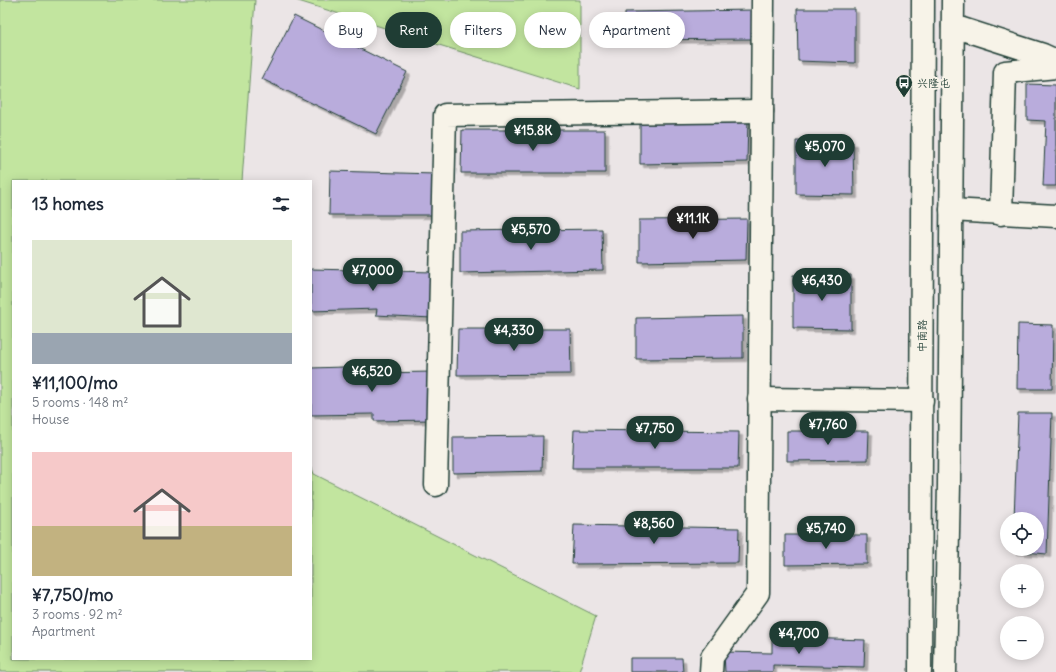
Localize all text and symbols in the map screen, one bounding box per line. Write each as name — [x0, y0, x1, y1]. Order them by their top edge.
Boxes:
chip: Buy — [324, 12, 377, 48]
chip: Rent — [385, 12, 442, 48]
chip: Filters — [450, 12, 516, 48]
chip: New — [524, 12, 581, 48]
chip: Apartment — [589, 12, 685, 48]
bus stop icon: 兴隆屯 — [894, 73, 914, 98]
place label: 兴隆屯 — [917, 76, 950, 90]
pin: ¥15.8K — [500, 118, 566, 152]
text: ¥15.8K — [514, 122, 552, 139]
pin: ¥5,070 — [792, 134, 858, 168]
text: ¥5,070 — [804, 138, 846, 155]
text: 13 homes — [32, 193, 104, 215]
icon: filters — [270, 193, 292, 215]
pin: ¥11.1K — [660, 206, 726, 240]
text: ¥11.1K — [676, 210, 710, 227]
pin: ¥5,570 — [498, 217, 564, 251]
text: ¥5,570 — [511, 221, 551, 238]
pin: ¥7,000 — [340, 258, 406, 292]
text: ¥7,000 — [352, 262, 394, 279]
icon: home — [126, 266, 198, 338]
pin: ¥6,430 — [789, 268, 855, 302]
text: ¥6,430 — [801, 272, 843, 289]
pin: ¥4,330 — [481, 318, 547, 352]
street label: 中南路 — [915, 320, 929, 353]
text: ¥4,330 — [493, 322, 535, 339]
pin: ¥6,520 — [339, 359, 405, 393]
text: ¥6,520 — [352, 363, 393, 380]
text: ¥11,100/mo — [32, 372, 118, 394]
text: 5 rooms · 148 m² — [32, 394, 128, 411]
text: House — [32, 411, 69, 428]
pin: ¥7,760 — [795, 412, 861, 446]
pin: ¥7,750 — [622, 416, 688, 450]
text: ¥7,760 — [809, 416, 847, 433]
text: ¥7,750 — [635, 420, 675, 437]
icon: home — [126, 478, 198, 550]
pin: ¥8,560 — [621, 511, 687, 545]
map controls — [1000, 512, 1044, 660]
button: locate — [1000, 512, 1044, 556]
text: ¥8,560 — [633, 515, 675, 532]
pin: ¥5,740 — [793, 516, 859, 550]
text: ¥5,740 — [806, 520, 846, 537]
button: + — [1000, 564, 1044, 608]
text: ¥7,750/mo — [32, 584, 113, 606]
text: 3 rooms · 92 m² — [32, 606, 123, 623]
button: − — [1000, 616, 1044, 660]
pin: ¥4,700 — [766, 621, 832, 655]
text: Apartment — [32, 623, 95, 640]
text: ¥4,700 — [778, 625, 820, 642]

